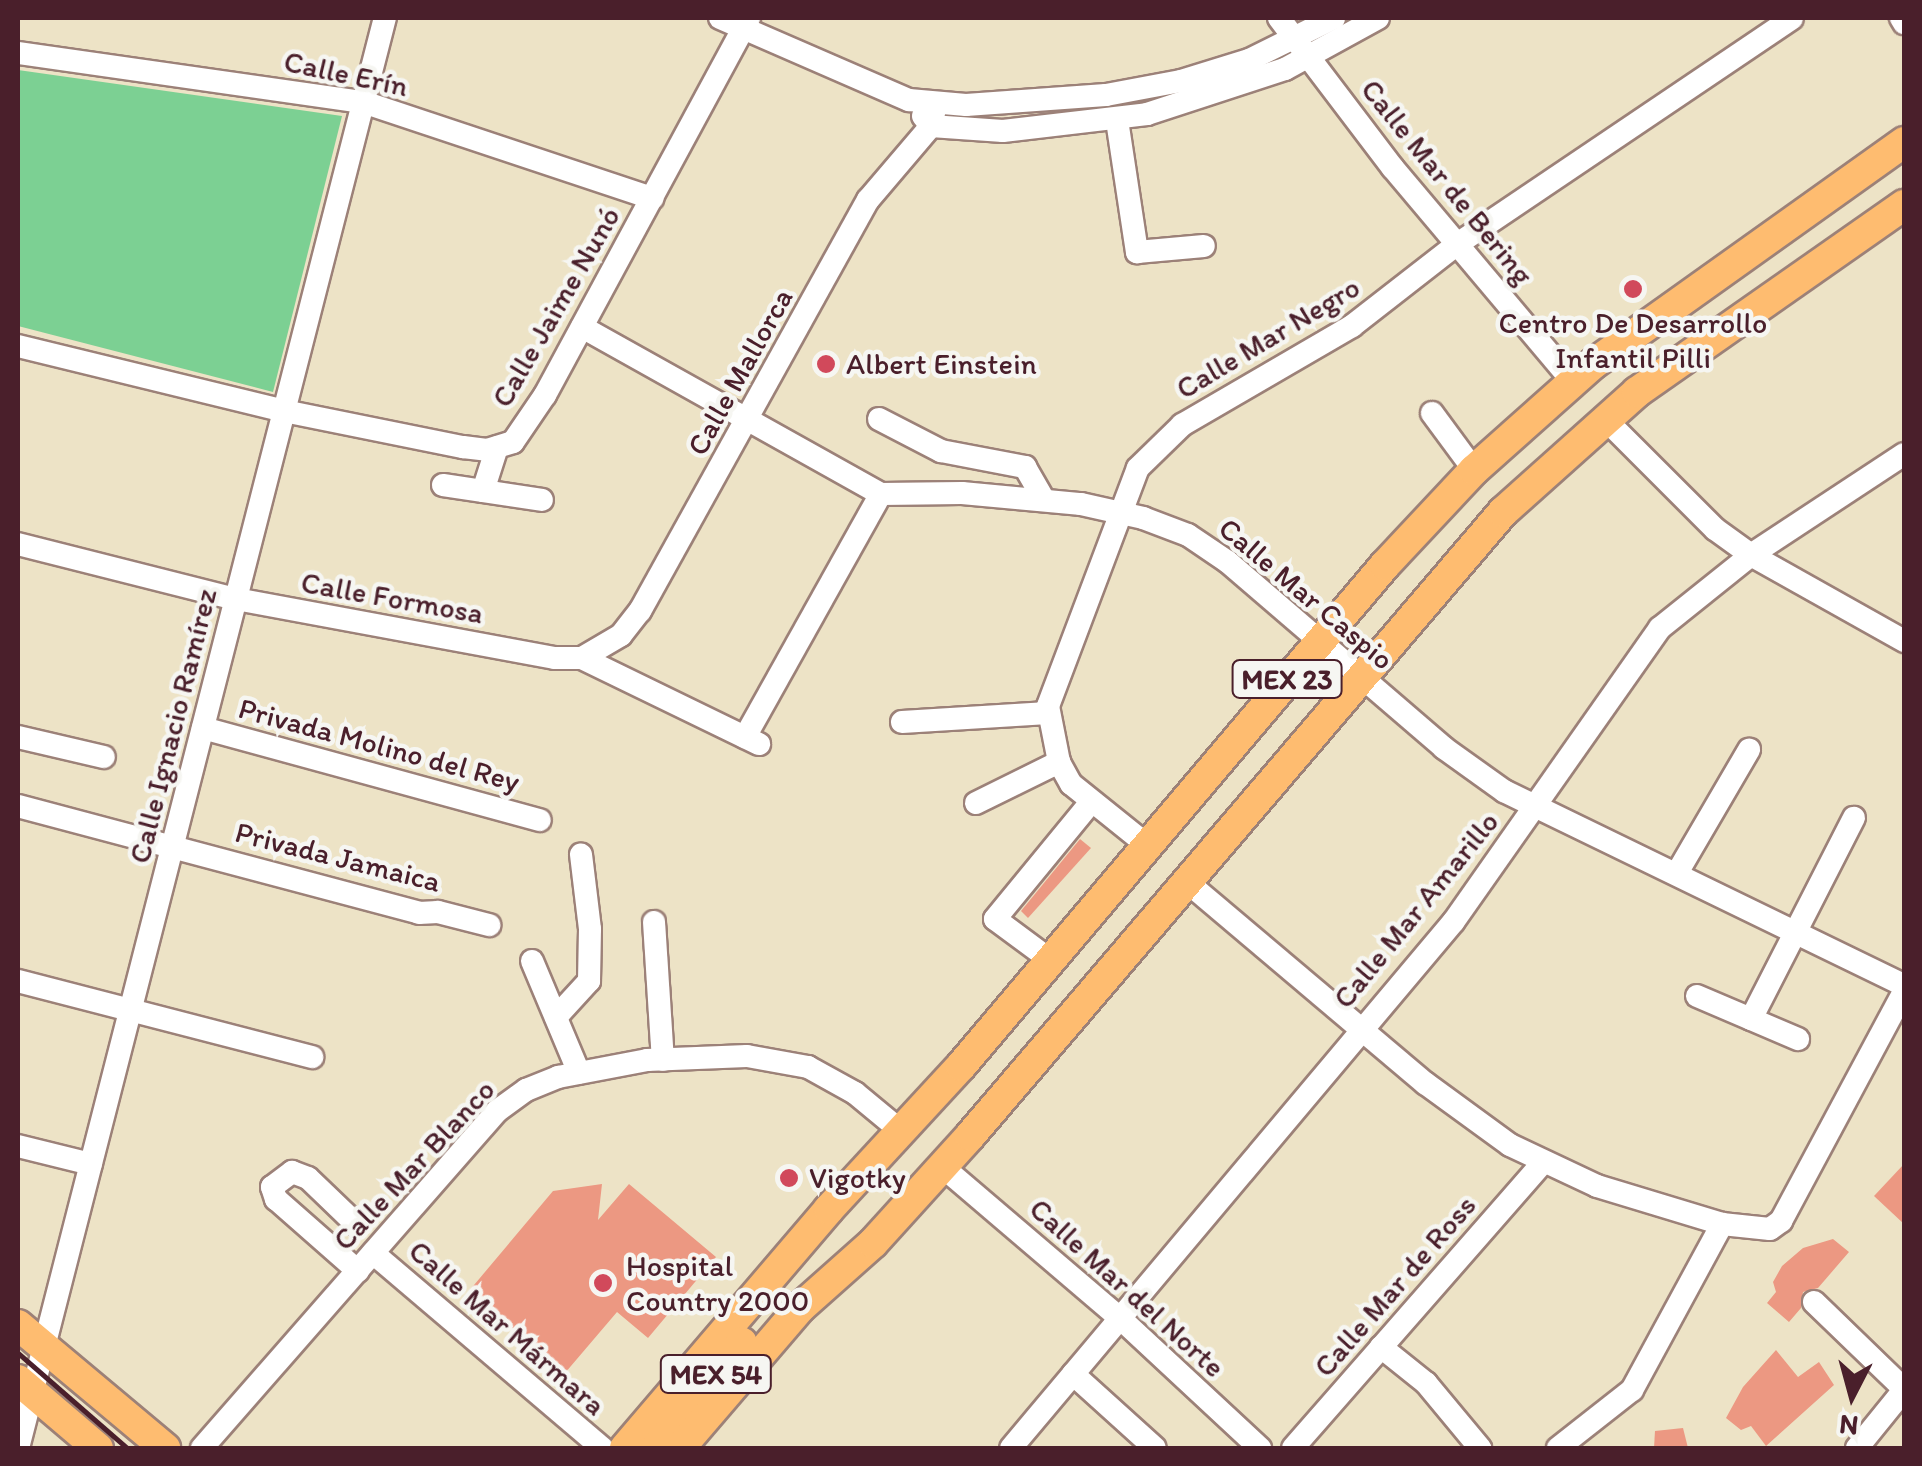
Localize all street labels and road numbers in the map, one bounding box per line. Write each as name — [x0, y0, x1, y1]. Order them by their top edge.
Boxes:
street label: Calle Erín — [281, 43, 411, 105]
street label: Calle Mar de Bering — [1353, 72, 1541, 292]
street label: Calle Jaime Nunó — [484, 200, 628, 414]
street label: Calle Mar Negro — [1170, 269, 1366, 407]
street label: Calle Mallorca — [679, 282, 801, 462]
street label: Calle Mar Caspio — [1211, 511, 1401, 677]
street label: Calle Formosa — [299, 564, 485, 632]
street label: Calle Ignacio Ramírez — [122, 585, 224, 867]
road number: MEX 23 — [1230, 656, 1344, 702]
street label: Privada Molino del Rey — [235, 690, 523, 800]
street label: Calle Mar Amarillo — [1326, 805, 1506, 1015]
street label: Privada Jamaica — [232, 814, 444, 900]
street label: Calle Mar Blanco — [326, 1072, 502, 1258]
street label: Calle Mar de Ross — [1307, 1188, 1483, 1384]
street label: Calle Mar del Norte — [1022, 1191, 1232, 1385]
street label: Calle Mar Mármara — [401, 1233, 613, 1423]
road number: MEX 54 — [658, 1351, 774, 1397]

